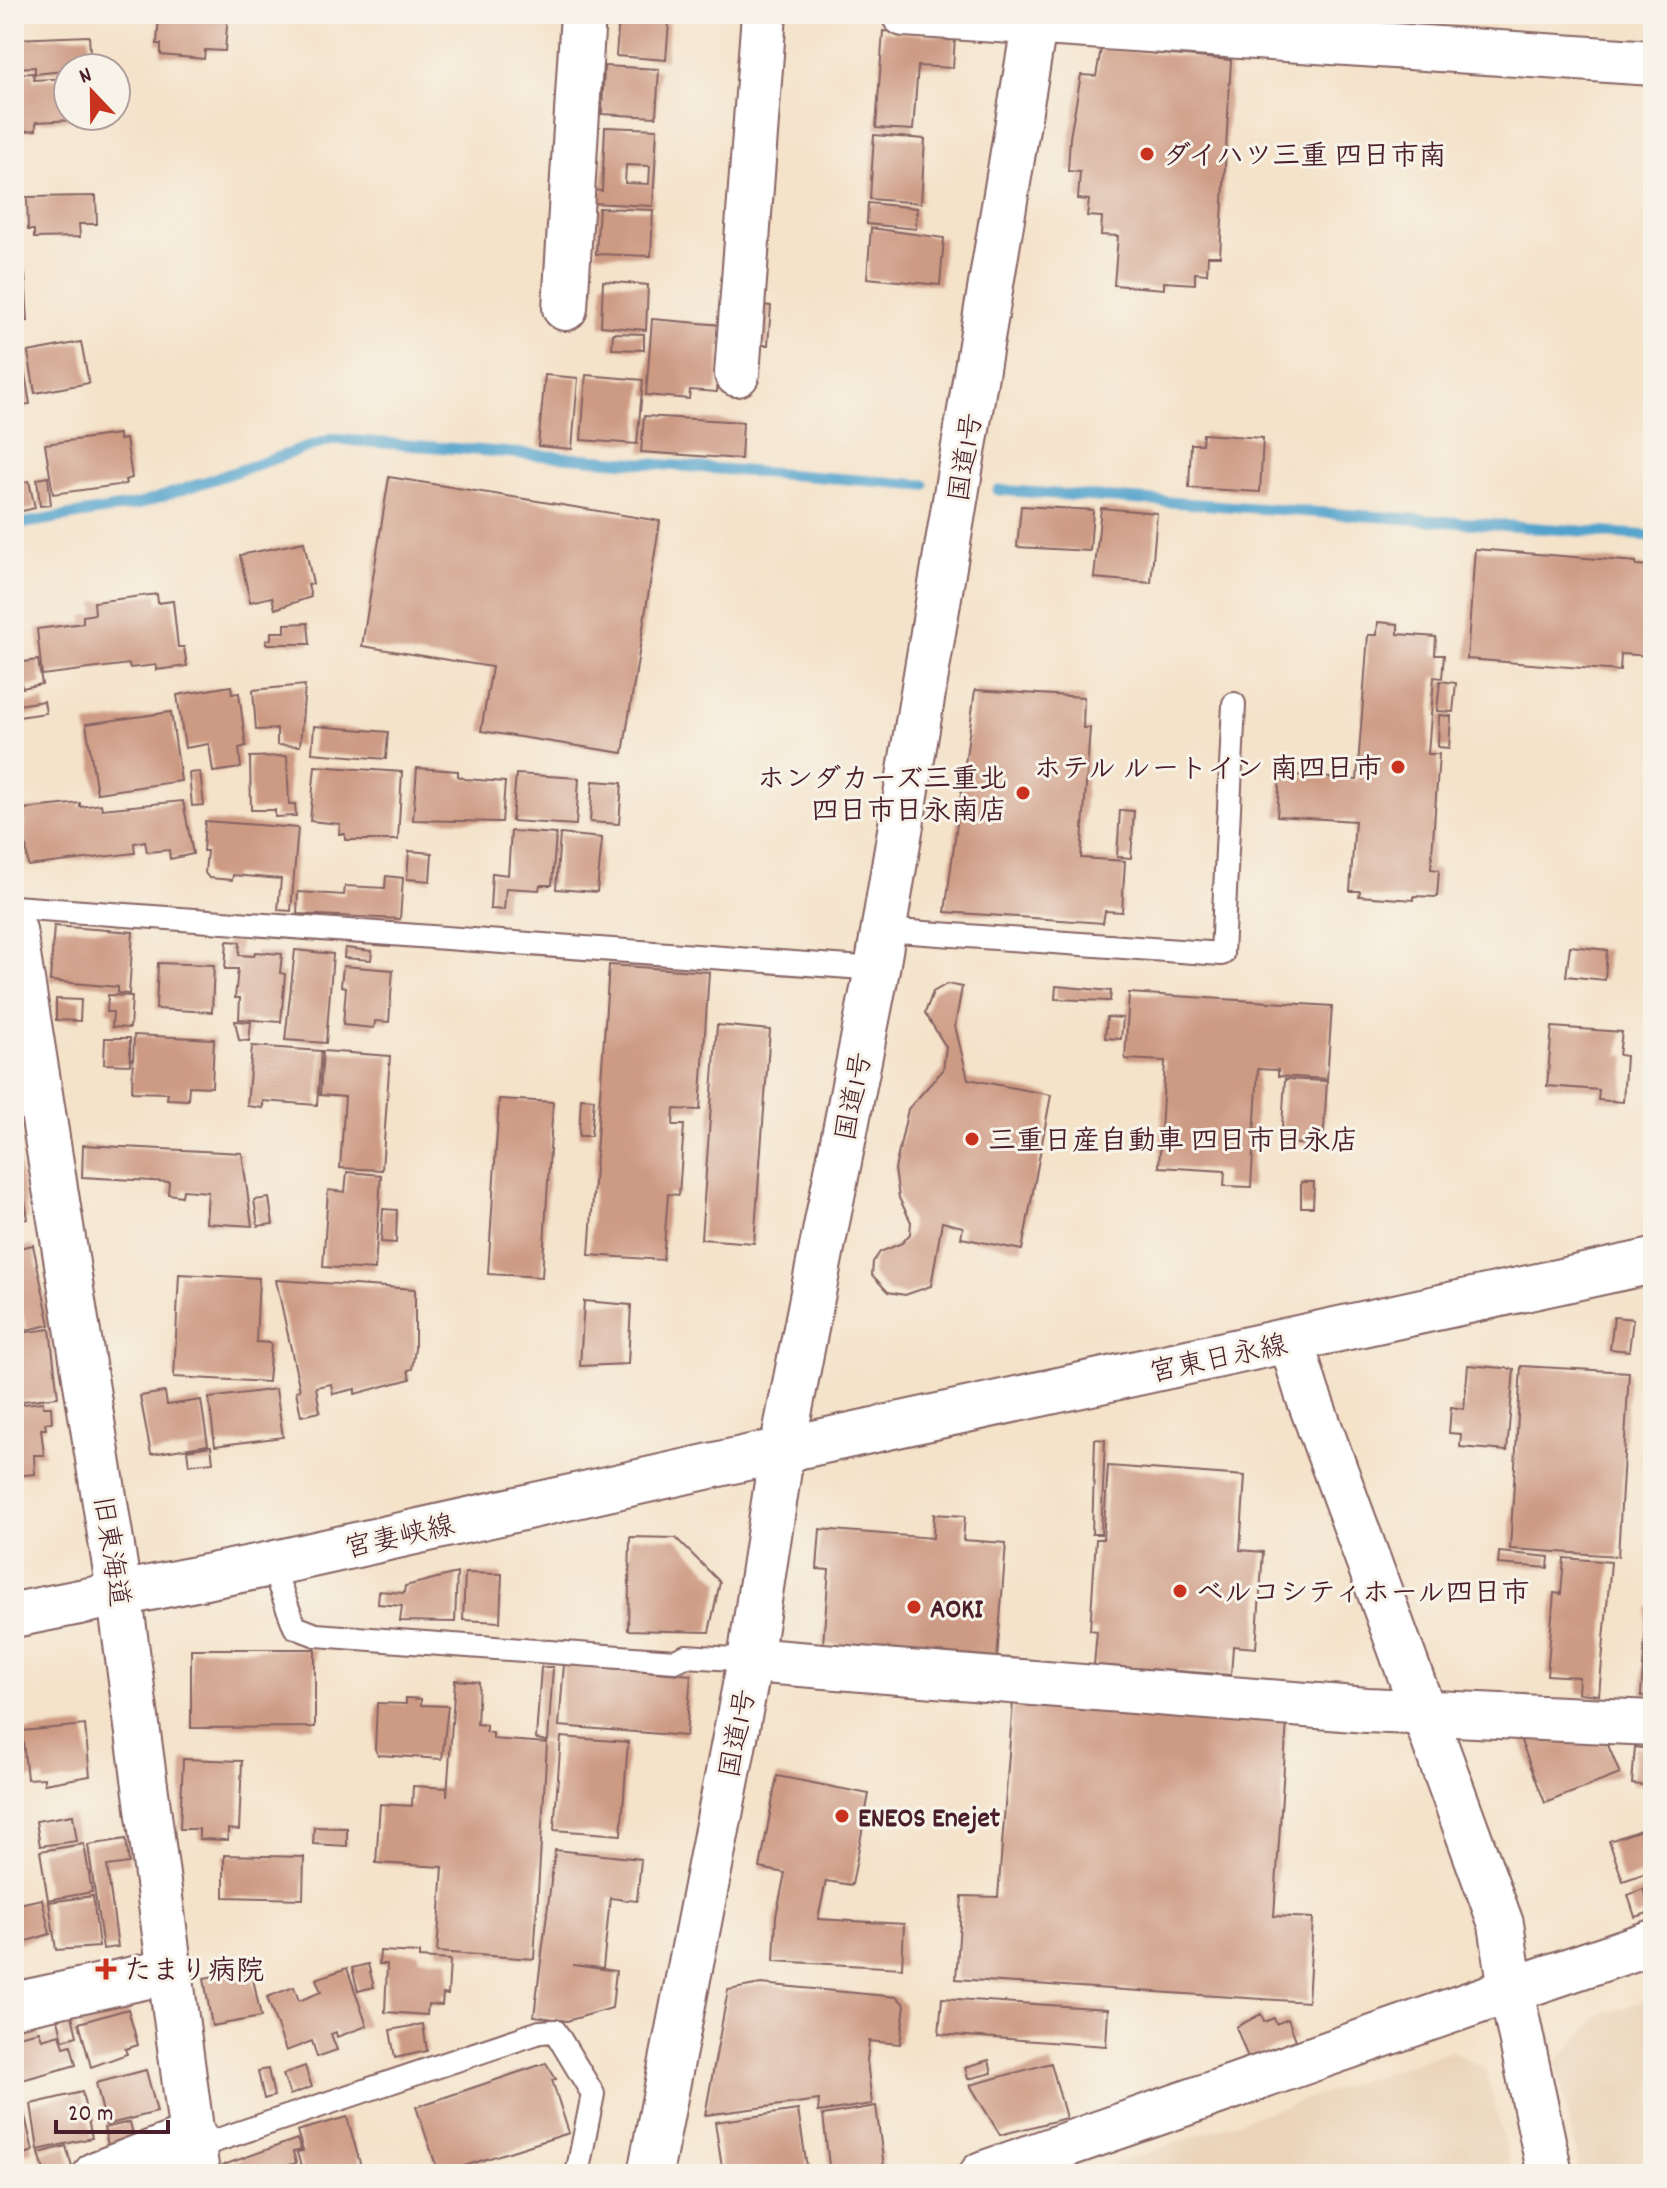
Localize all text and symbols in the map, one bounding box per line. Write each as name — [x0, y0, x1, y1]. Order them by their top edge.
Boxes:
north arrow — [52, 52, 132, 132]
text: N — [75, 60, 97, 93]
place label: ダイハツ三重 四日市南 — [1163, 139, 1447, 179]
marker: ダイハツ三重 四日市南 — [1138, 145, 1156, 163]
street label: 国道1号 — [942, 410, 996, 505]
place label: ホテル ルートイン 南四日市 — [1034, 752, 1382, 792]
marker: ホテル ルートイン 南四日市 — [1389, 758, 1407, 776]
place label: ホンダカーズ三重北 四日市日永南店 — [757, 762, 1007, 834]
marker: ホンダカーズ三重北 四日市日永南店 — [1014, 784, 1032, 802]
street label: 国道1号 — [829, 1049, 885, 1145]
place label: 三重日産自動車 四日市日永店 — [988, 1124, 1358, 1164]
marker: 三重日産自動車 四日市日永店 — [963, 1130, 981, 1148]
street label: 宮東日永線 — [1146, 1328, 1292, 1396]
street label: 旧東海道 — [80, 1493, 137, 1610]
street label: 宮妻峡線 — [341, 1508, 459, 1572]
place label: ベルコシティホール四日市 — [1196, 1576, 1529, 1616]
marker: ベルコシティホール四日市 — [1171, 1582, 1189, 1600]
place label: AOKI — [930, 1592, 983, 1632]
marker: AOKI — [905, 1598, 923, 1616]
street label: 国道1号 — [713, 1686, 769, 1782]
place label: ENEOS Enejet — [858, 1801, 1001, 1841]
marker: ENEOS Enejet — [833, 1807, 851, 1825]
place label: たまり病院 — [124, 1954, 264, 1994]
marker: たまり病院 — [95, 1958, 117, 1980]
scale bar — [56, 2084, 168, 2134]
text: 20 m — [68, 2098, 114, 2132]

